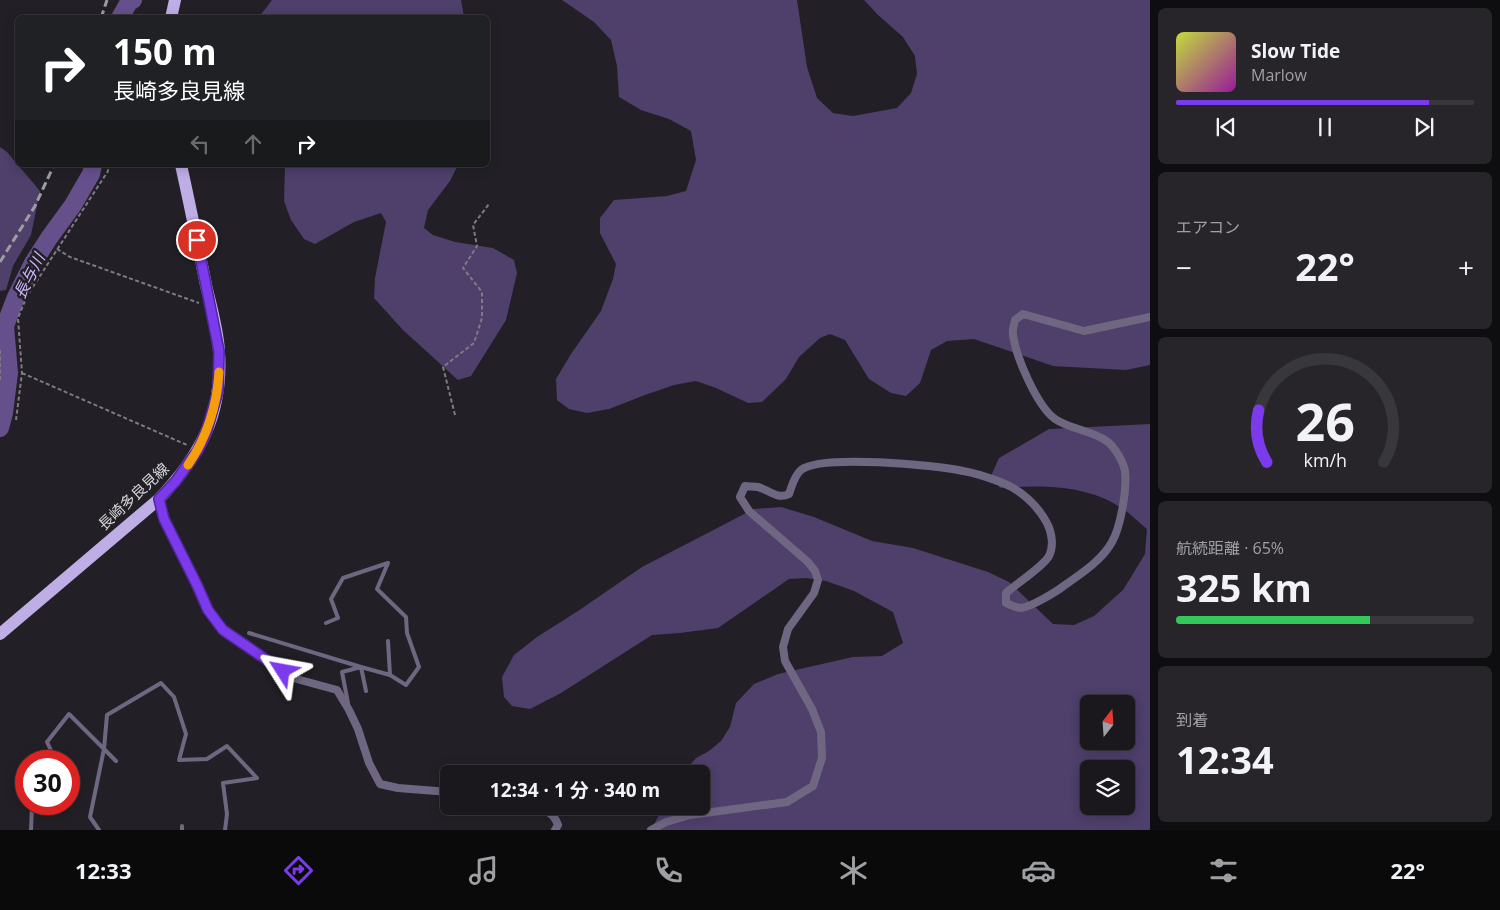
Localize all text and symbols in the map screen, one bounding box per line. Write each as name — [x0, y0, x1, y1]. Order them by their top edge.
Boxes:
text: 150 m — [113, 28, 217, 75]
icon: right — [30, 35, 95, 100]
text: Slow Tide — [1251, 38, 1340, 64]
text: Marlow — [1251, 64, 1307, 86]
text: 長崎多良見線 — [113, 75, 245, 105]
icon: previous — [1212, 113, 1240, 141]
icon: pause — [1311, 113, 1339, 141]
icon: next — [1410, 113, 1438, 141]
icon: left — [186, 130, 214, 158]
icon: ahead — [239, 130, 267, 158]
icon: right — [292, 130, 320, 158]
text: エアコン — [1176, 216, 1240, 238]
pin — [176, 219, 218, 261]
icon: arrive — [183, 226, 211, 254]
text: 22° — [1295, 240, 1355, 292]
water label: 長与川 — [8, 248, 51, 302]
text: − — [1176, 248, 1192, 286]
text: + — [1458, 248, 1474, 286]
text: 26 — [1295, 385, 1355, 456]
text: km/h — [1303, 448, 1347, 472]
street label: 長崎多良見線 — [93, 458, 173, 534]
text: 航続距離 · 65% — [1176, 537, 1284, 559]
text: 325 km — [1176, 561, 1312, 613]
position arrow — [256, 644, 308, 696]
north arrow — [1080, 695, 1135, 750]
map controls — [1080, 695, 1135, 815]
text: 到着 — [1176, 709, 1208, 731]
text: 12:34 — [1176, 733, 1274, 785]
speed limit sign: 30 — [15, 750, 80, 815]
button: layers — [1080, 760, 1135, 815]
text: 12:34 · 1 分 · 340 m — [490, 777, 660, 803]
icon: directions — [281, 853, 316, 888]
icon: music — [466, 853, 501, 888]
icon: phone — [651, 853, 686, 888]
icon: climate — [836, 853, 871, 888]
icon: car — [1021, 853, 1056, 888]
icon: filters — [1206, 853, 1241, 888]
text: 12:33 — [75, 855, 132, 885]
text: 22° — [1390, 855, 1425, 885]

